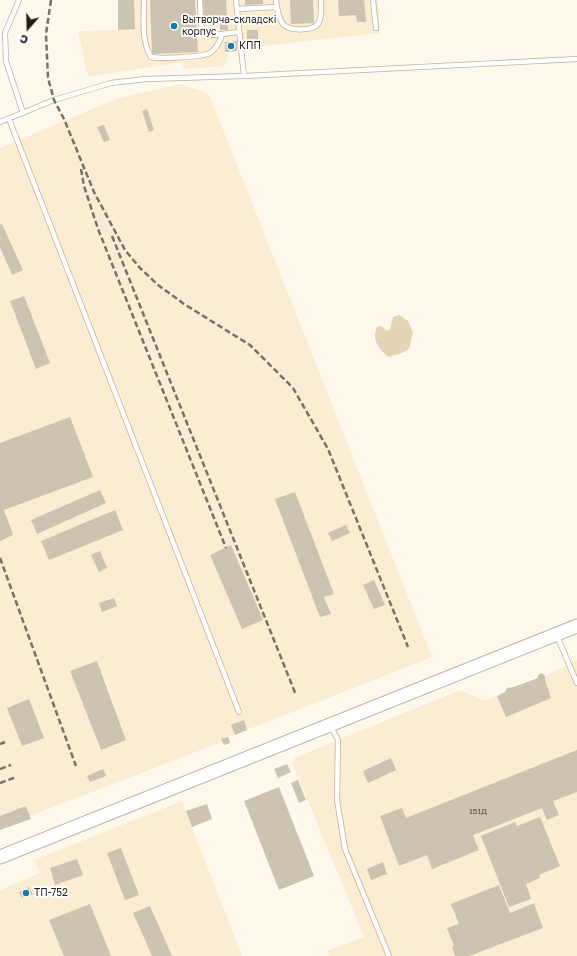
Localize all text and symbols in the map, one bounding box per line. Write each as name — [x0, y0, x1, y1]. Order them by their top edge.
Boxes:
north arrow — [8, 8, 48, 48]
place label: Вытворча-складскі корпус — [182, 14, 277, 38]
marker: Вытворча-складскі корпус — [169, 21, 179, 31]
text: С — [18, 32, 30, 47]
place label: КПП — [239, 40, 261, 52]
marker: КПП — [226, 41, 236, 51]
house number: 151Д — [469, 806, 487, 816]
place label: ТП-752 — [34, 887, 68, 899]
marker: ТП-752 — [21, 888, 31, 898]

